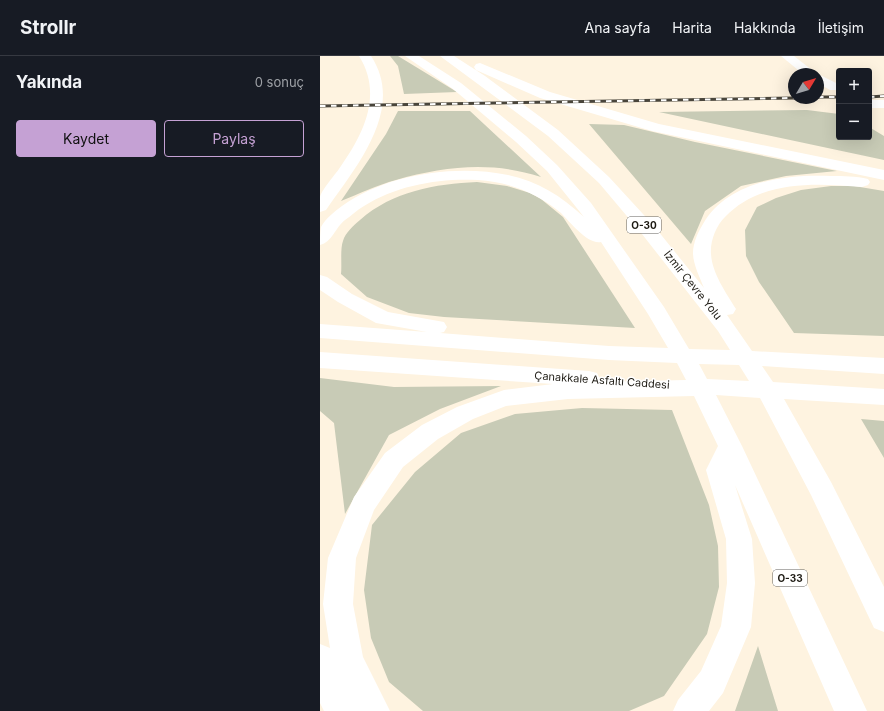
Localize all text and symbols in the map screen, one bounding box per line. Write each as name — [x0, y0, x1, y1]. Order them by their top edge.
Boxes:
text: Strollr — [20, 16, 76, 39]
text: Ana sayfa — [585, 19, 650, 36]
text: Harita — [672, 19, 712, 36]
text: Hakkında — [734, 19, 796, 36]
text: İletişim — [818, 19, 864, 36]
north arrow — [788, 68, 824, 104]
map controls — [836, 68, 872, 140]
button: + — [836, 68, 872, 104]
text: Yakında — [16, 72, 82, 92]
text: 0 sonuç — [255, 74, 304, 90]
button: − — [836, 104, 872, 140]
button: Kaydet — [16, 120, 156, 157]
button: Paylaş — [164, 120, 304, 157]
road number: O-30 — [627, 217, 661, 233]
street label: İzmir Çevre Yolu — [661, 248, 725, 322]
street label: Çanakkale Asfaltı Caddesi — [534, 368, 670, 392]
road number: O-33 — [773, 570, 807, 586]

